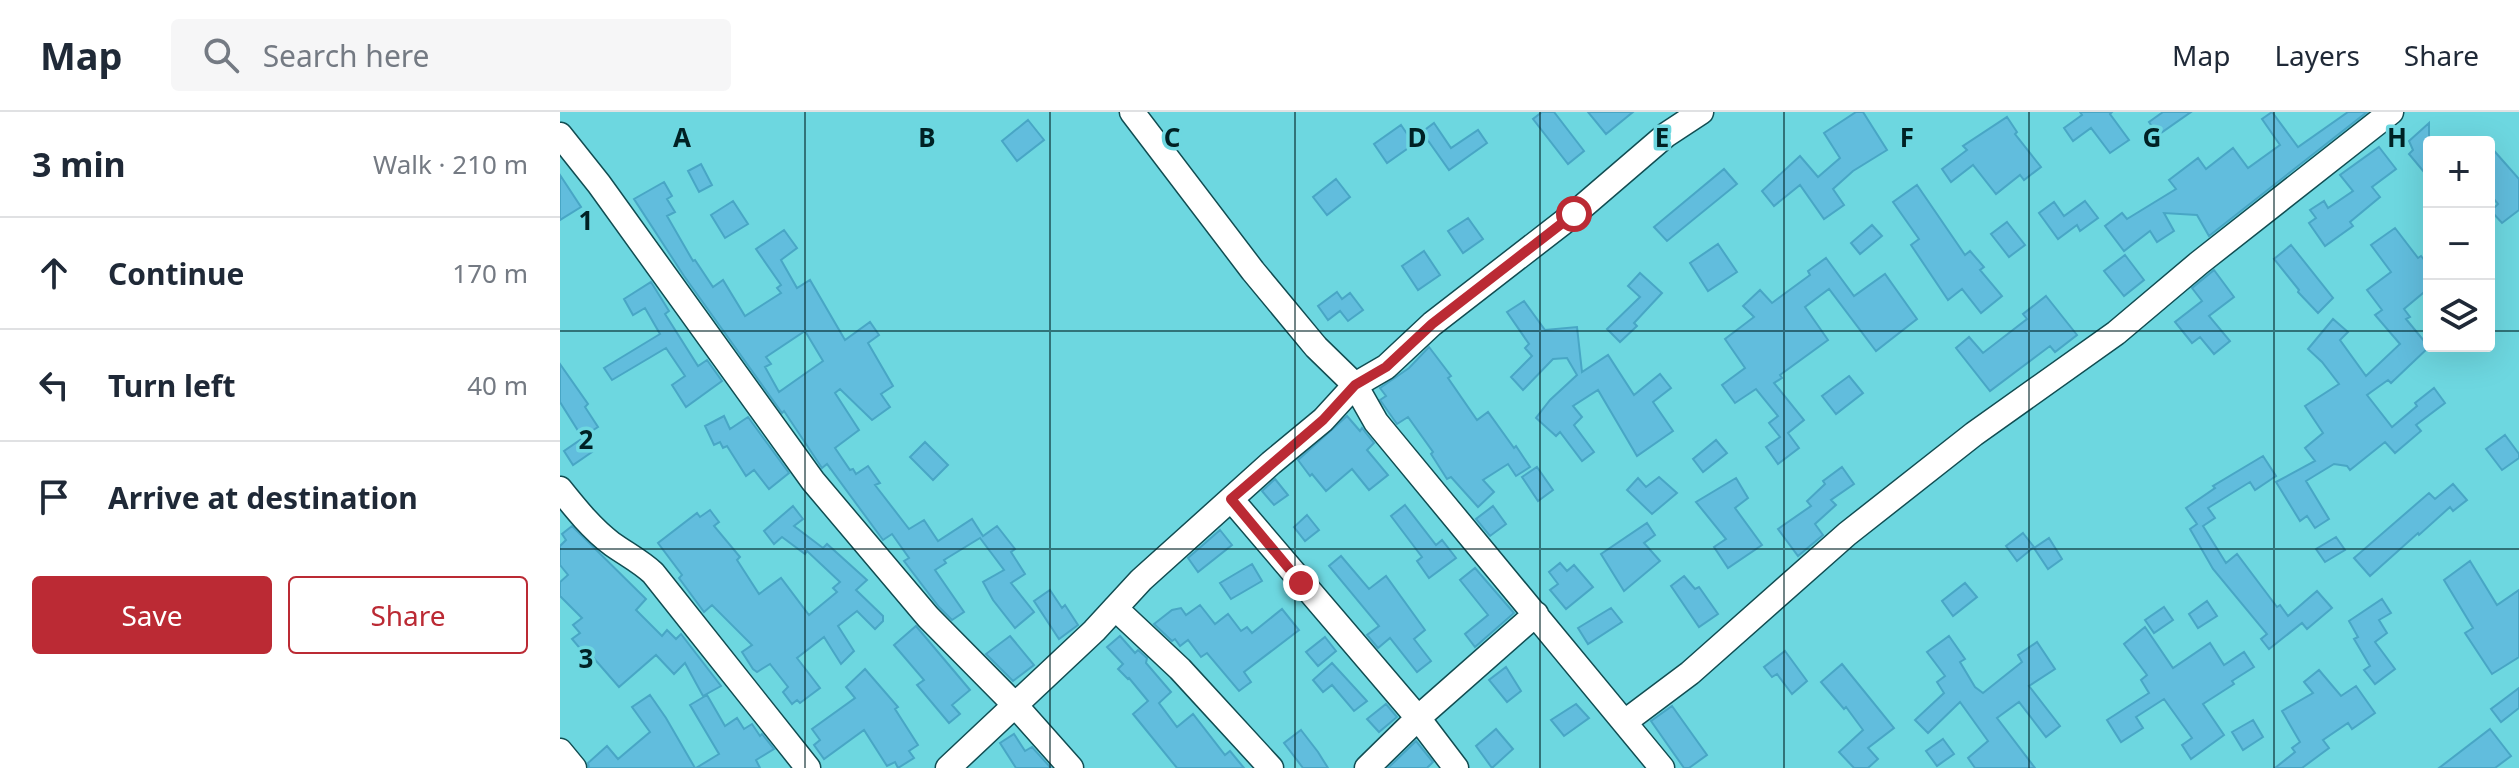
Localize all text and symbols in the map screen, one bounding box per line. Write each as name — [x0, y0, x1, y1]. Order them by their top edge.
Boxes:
search box — [171, 19, 731, 91]
text: Map — [40, 29, 123, 81]
icon: search — [199, 33, 243, 77]
text: Search here — [263, 35, 430, 76]
text: Map — [2172, 36, 2230, 74]
text: Layers — [2274, 36, 2360, 74]
text: Share — [2404, 36, 2479, 74]
text: A — [673, 119, 691, 155]
text: B — [918, 119, 936, 155]
text: C — [1164, 119, 1180, 155]
text: D — [1407, 119, 1427, 155]
text: E — [1655, 119, 1669, 155]
text: F — [1900, 119, 1914, 155]
text: G — [2143, 119, 2161, 155]
text: H — [2387, 119, 2407, 155]
map controls — [2423, 136, 2495, 352]
button: + — [2423, 136, 2495, 208]
text: 3 min — [32, 141, 126, 187]
text: Walk · 210 m — [373, 146, 528, 182]
route start — [1556, 196, 1592, 232]
text: 1 — [579, 202, 593, 238]
button: − — [2423, 208, 2495, 280]
icon: ahead — [32, 251, 76, 295]
text: Continue — [108, 253, 244, 294]
text: 170 m — [452, 255, 528, 291]
button: layers — [2423, 280, 2495, 352]
icon: left — [32, 363, 76, 407]
text: Turn left — [108, 365, 236, 406]
text: 40 m — [467, 367, 528, 403]
text: 2 — [579, 421, 594, 457]
icon: arrive — [32, 475, 76, 519]
text: Arrive at destination — [108, 477, 418, 518]
route end — [1283, 565, 1319, 601]
button: Save — [32, 576, 272, 654]
button: Share — [288, 576, 528, 654]
text: 3 — [579, 640, 593, 676]

